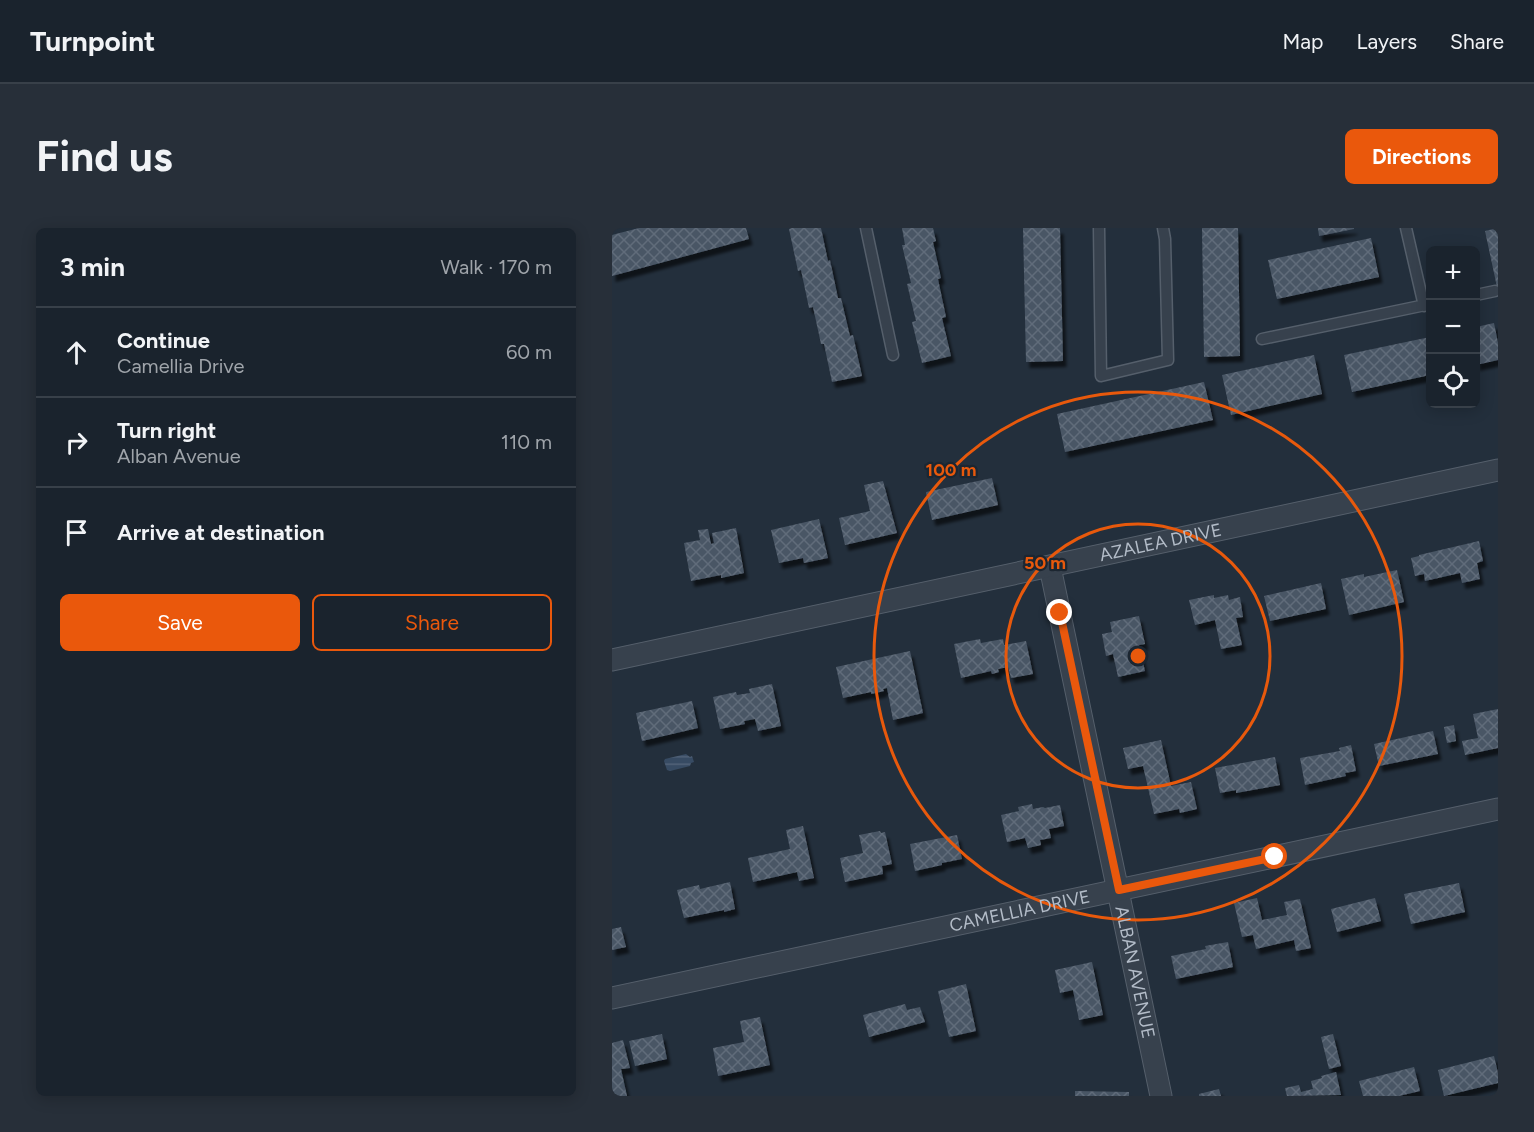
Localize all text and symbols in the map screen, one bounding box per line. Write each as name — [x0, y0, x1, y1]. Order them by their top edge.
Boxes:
text: Turnpoint — [30, 24, 155, 58]
text: Map — [1283, 29, 1323, 54]
text: Layers — [1356, 29, 1417, 54]
text: Share — [1450, 29, 1504, 54]
button: Directions — [1345, 129, 1498, 184]
text: Find us — [36, 131, 173, 182]
map controls — [1426, 246, 1480, 408]
button: + — [1426, 246, 1480, 300]
text: 3 min — [60, 251, 125, 283]
text: Walk · 170 m — [441, 255, 552, 279]
button: − — [1426, 300, 1480, 354]
text: Continue — [117, 327, 210, 354]
icon: ahead — [60, 336, 93, 369]
text: 60 m — [506, 340, 552, 364]
text: Camellia Drive — [117, 354, 244, 378]
button: locate — [1426, 354, 1480, 408]
text: Turn right — [117, 417, 216, 444]
icon: right — [60, 426, 93, 459]
text: 110 m — [501, 430, 552, 454]
text: Alban Avenue — [117, 444, 241, 468]
text: 100 m — [926, 459, 976, 481]
icon: arrive — [60, 516, 93, 549]
text: Arrive at destination — [117, 519, 325, 546]
street label: AZALEA DRIVE — [1097, 519, 1224, 566]
text: 50 m — [1024, 552, 1066, 574]
button: Save — [60, 594, 300, 651]
button: Share — [312, 594, 552, 651]
route end — [1046, 599, 1072, 625]
centre of rings — [1128, 646, 1148, 666]
route start — [1261, 843, 1287, 869]
street label: CAMELLIA DRIVE — [948, 885, 1092, 937]
street label: ALBAN AVENUE — [1110, 904, 1160, 1041]

